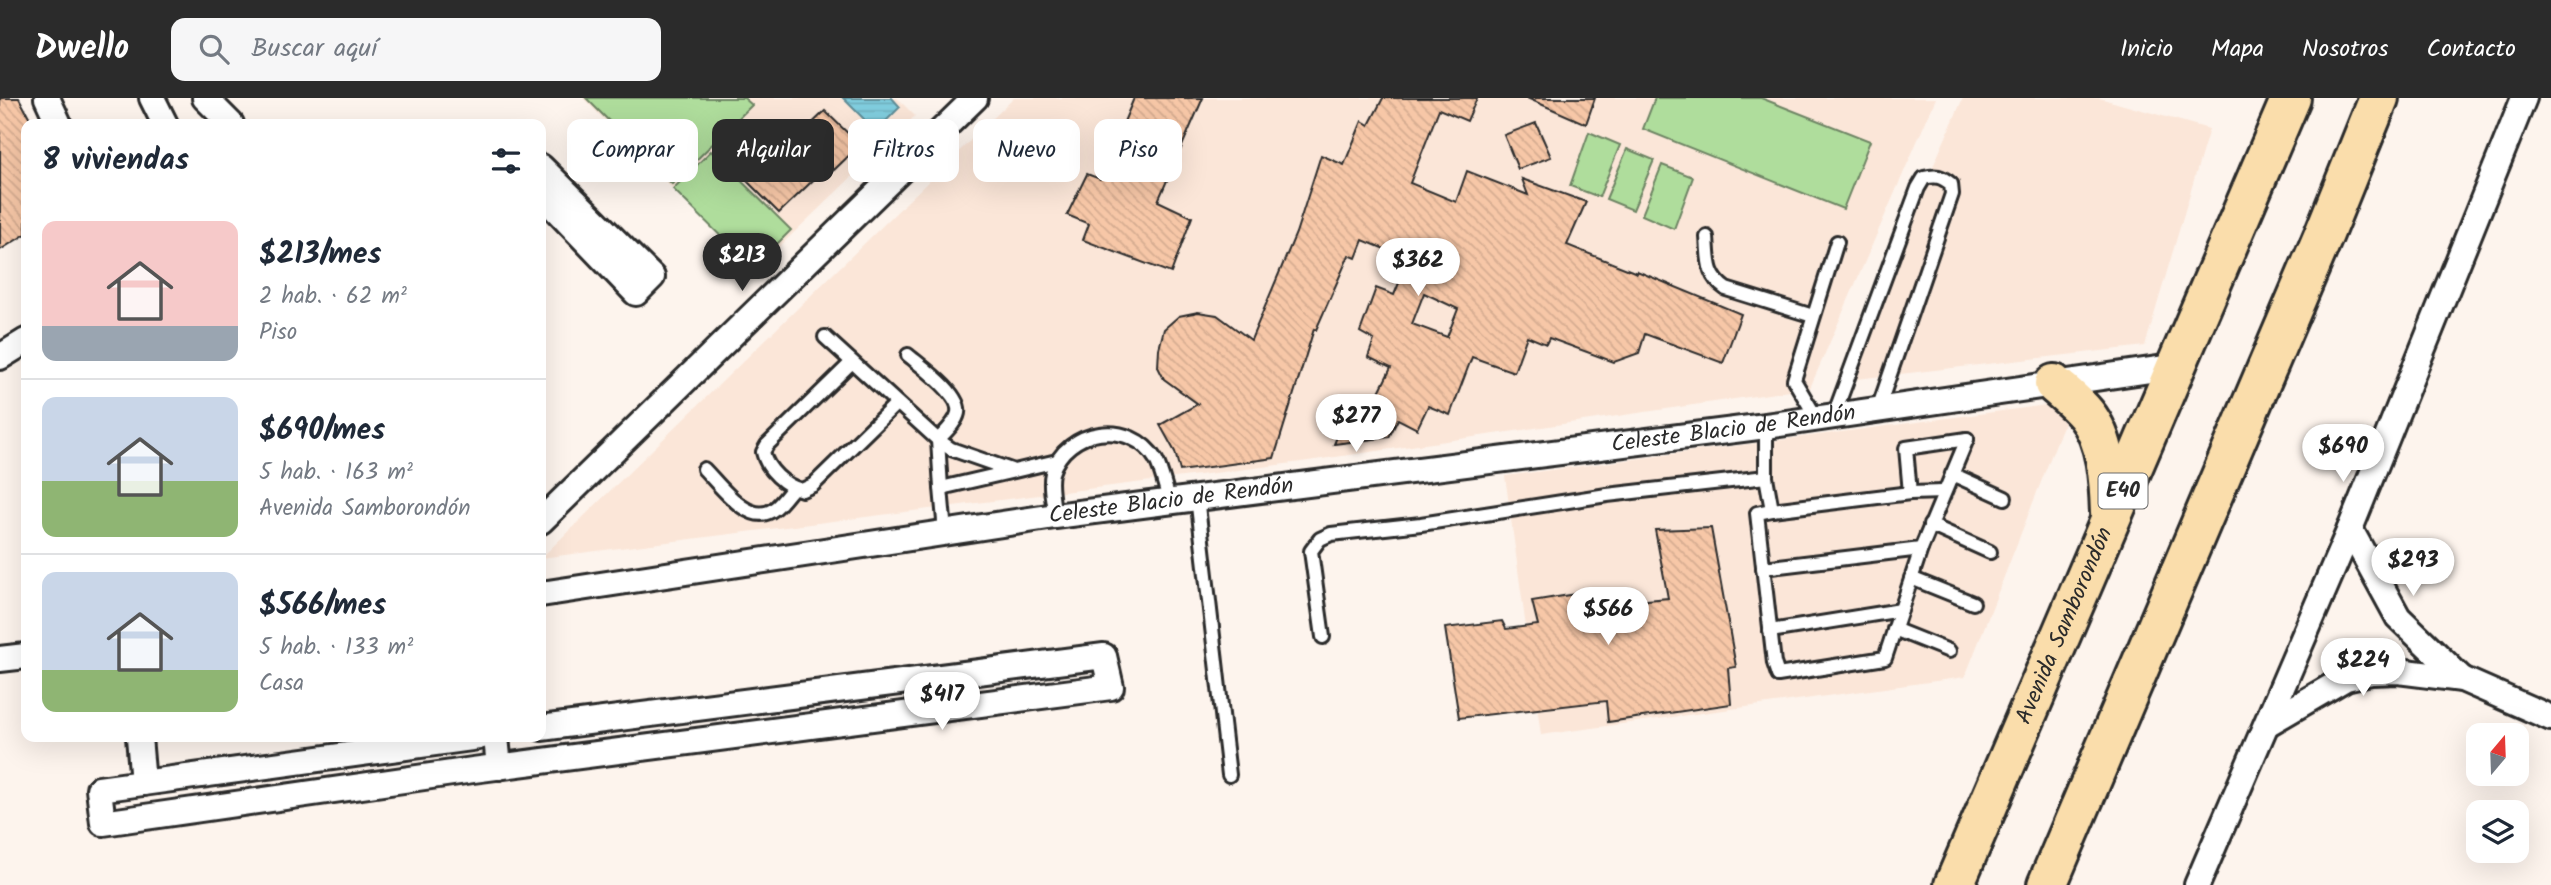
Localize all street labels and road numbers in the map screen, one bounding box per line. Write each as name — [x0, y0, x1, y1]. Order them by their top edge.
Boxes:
street label: Celeste Blacio de Rendón — [1609, 395, 1858, 463]
street label: Celeste Blacio de Rendón — [1047, 468, 1296, 535]
road number: E40 — [2098, 474, 2148, 508]
street label: Avenida Samborondón — [2007, 521, 2123, 730]

